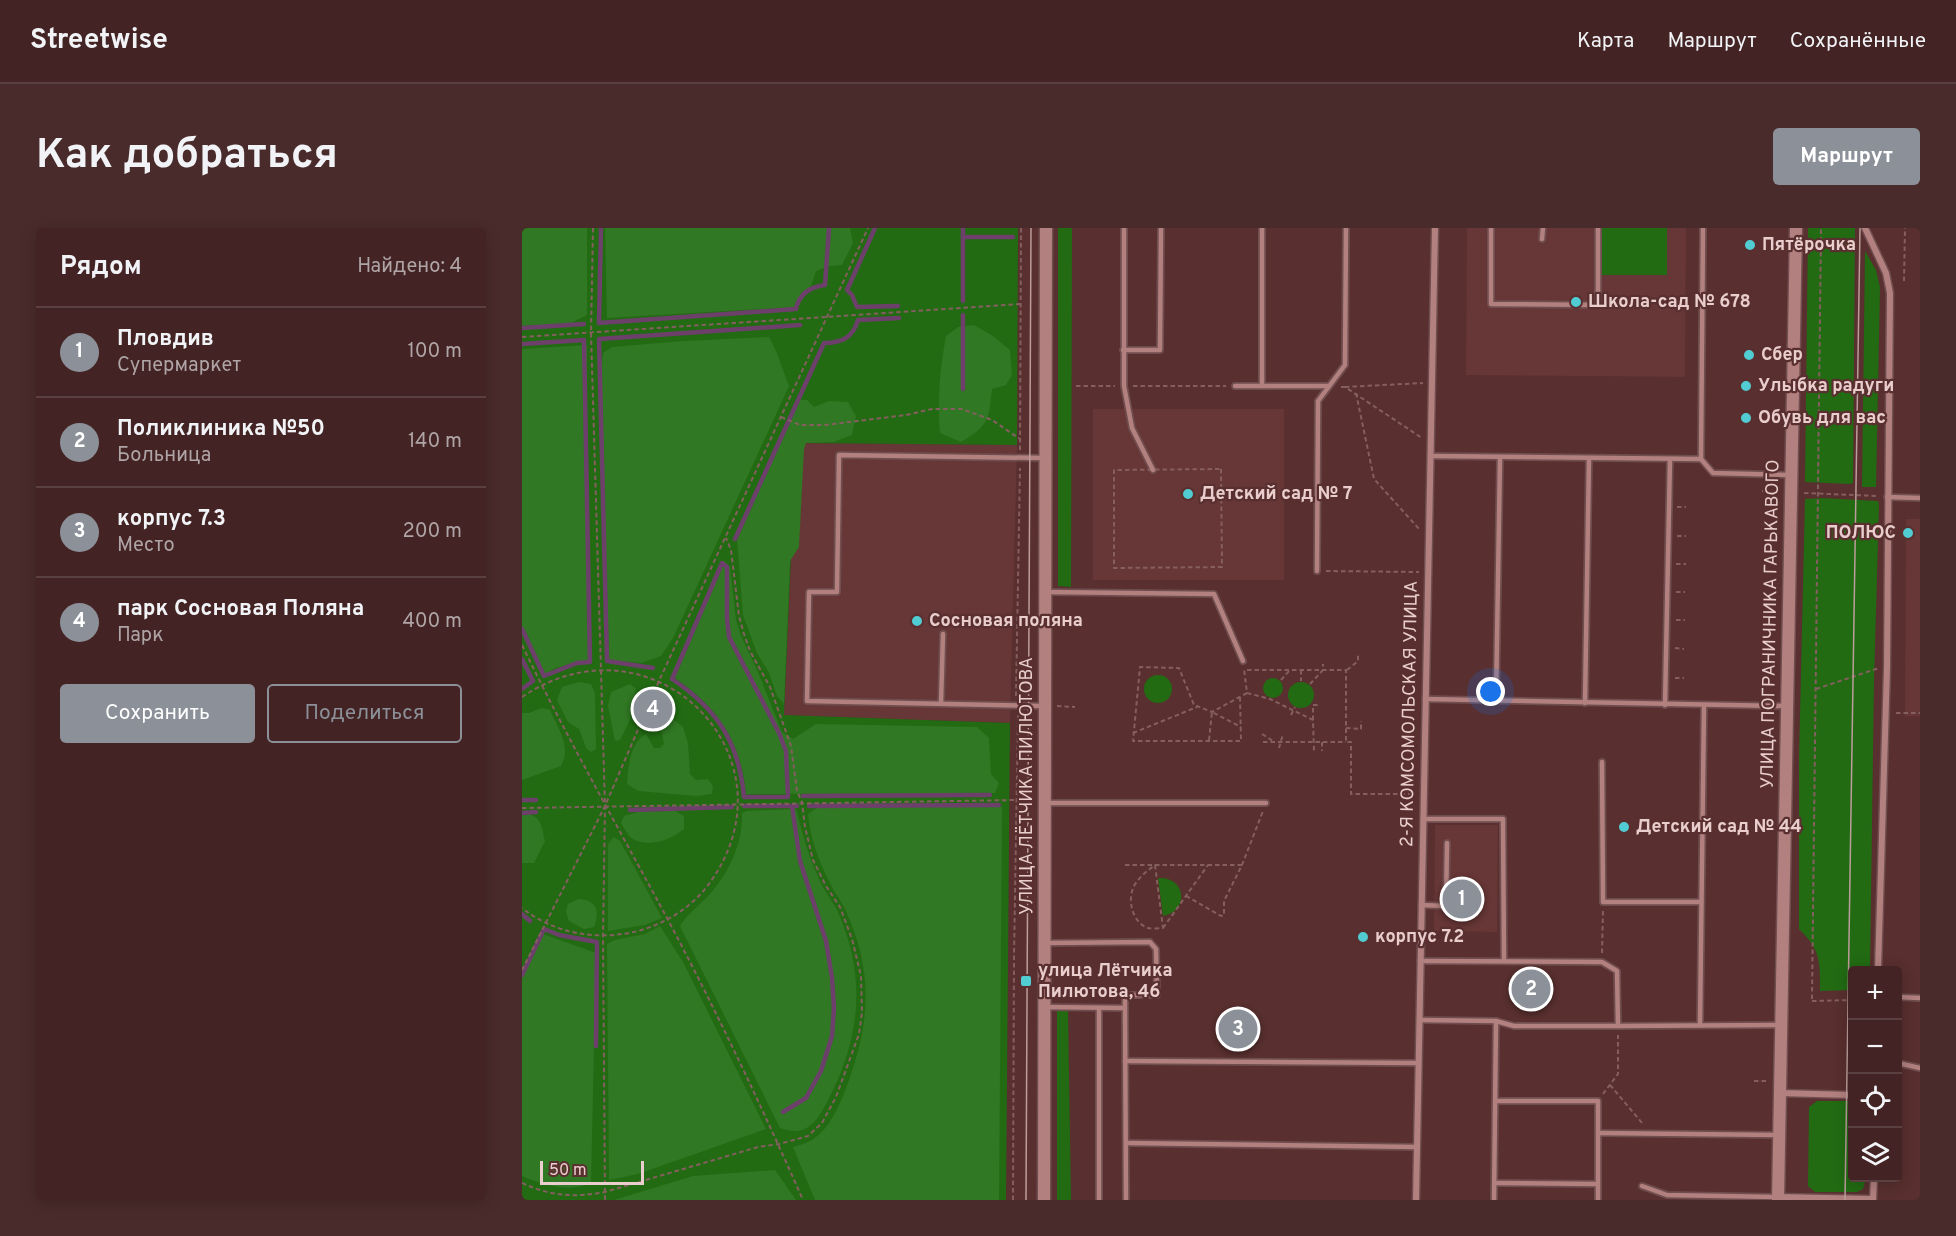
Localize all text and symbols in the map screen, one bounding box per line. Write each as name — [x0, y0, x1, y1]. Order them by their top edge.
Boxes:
text: Streetwise — [30, 23, 168, 59]
text: Карта — [1577, 28, 1634, 55]
text: Маршрут — [1667, 28, 1757, 55]
text: Сохранённые — [1790, 28, 1926, 55]
button: Маршрут — [1773, 128, 1920, 185]
text: Как добраться — [36, 130, 338, 183]
place label: Пятёрочка — [1762, 234, 1856, 257]
marker: Пятёрочка — [1743, 238, 1757, 252]
text: Рядом — [60, 251, 142, 284]
text: Найдено: 4 — [357, 254, 462, 280]
place label: Школа-сад № 678 — [1588, 291, 1751, 314]
marker: Школа-сад № 678 — [1569, 295, 1583, 309]
text: Пловдив — [117, 326, 214, 353]
text: 1 — [76, 339, 84, 365]
text: 100 m — [407, 339, 462, 365]
place label: Сбер — [1761, 344, 1803, 367]
marker: Сбер — [1742, 348, 1756, 362]
text: Супермаркет — [117, 353, 241, 379]
place label: Улыбка радуги — [1758, 375, 1894, 398]
marker: Улыбка радуги — [1739, 379, 1753, 393]
place label: Обувь для вас — [1758, 407, 1886, 430]
marker: Обувь для вас — [1739, 411, 1753, 425]
text: Поликлиника №50 — [117, 416, 325, 443]
text: 2 — [73, 429, 86, 455]
text: 140 m — [408, 429, 462, 455]
text: Больница — [117, 443, 211, 469]
street label: УЛИЦА ПОГРАНИЧНИКА ГАРЬКАВОГО — [1757, 459, 1785, 789]
place label: Детский сад № 7 — [1200, 483, 1353, 506]
marker: Детский сад № 7 — [1181, 487, 1195, 501]
text: корпус 7.3 — [117, 506, 226, 533]
text: 3 — [74, 519, 86, 545]
text: 200 m — [403, 519, 462, 545]
place label: ПОЛЮС — [1826, 522, 1896, 545]
marker: ПОЛЮС — [1901, 526, 1915, 540]
text: Место — [117, 533, 175, 559]
street label: 2-Я КОМСОМОЛЬСКАЯ УЛИЦА — [1396, 581, 1424, 847]
text: парк Сосновая Поляна — [117, 596, 364, 623]
text: 4 — [73, 609, 86, 635]
text: 400 m — [402, 609, 462, 635]
place label: Сосновая поляна — [929, 610, 1083, 633]
marker: Сосновая поляна — [910, 614, 924, 628]
text: Парк — [117, 623, 164, 649]
street label: УЛИЦА ЛЁТЧИКА ПИЛЮТОВА — [1014, 657, 1039, 915]
your location — [1476, 677, 1505, 706]
button: Сохранить — [60, 684, 255, 743]
button: Поделиться — [267, 684, 462, 743]
pin: 4 — [634, 686, 672, 732]
place label: Детский сад № 44 — [1636, 816, 1802, 839]
marker: Детский сад № 44 — [1617, 820, 1631, 834]
pin: 1 — [1442, 876, 1482, 922]
place label: корпус 7.2 — [1375, 926, 1464, 949]
marker: корпус 7.2 — [1356, 930, 1370, 944]
place label: улица Лётчика Пилютова, 46 — [1038, 960, 1173, 1004]
pin: 2 — [1512, 966, 1550, 1011]
map controls — [1848, 966, 1902, 1182]
button: + — [1848, 966, 1902, 1020]
marker: улица Лётчика Пилютова, 46 — [1019, 974, 1033, 988]
pin: 3 — [1218, 1006, 1258, 1052]
button: − — [1848, 1020, 1902, 1074]
button: locate — [1848, 1074, 1902, 1128]
button: layers — [1848, 1128, 1902, 1182]
scale bar — [540, 1158, 644, 1186]
text: 50 m — [549, 1161, 587, 1181]

